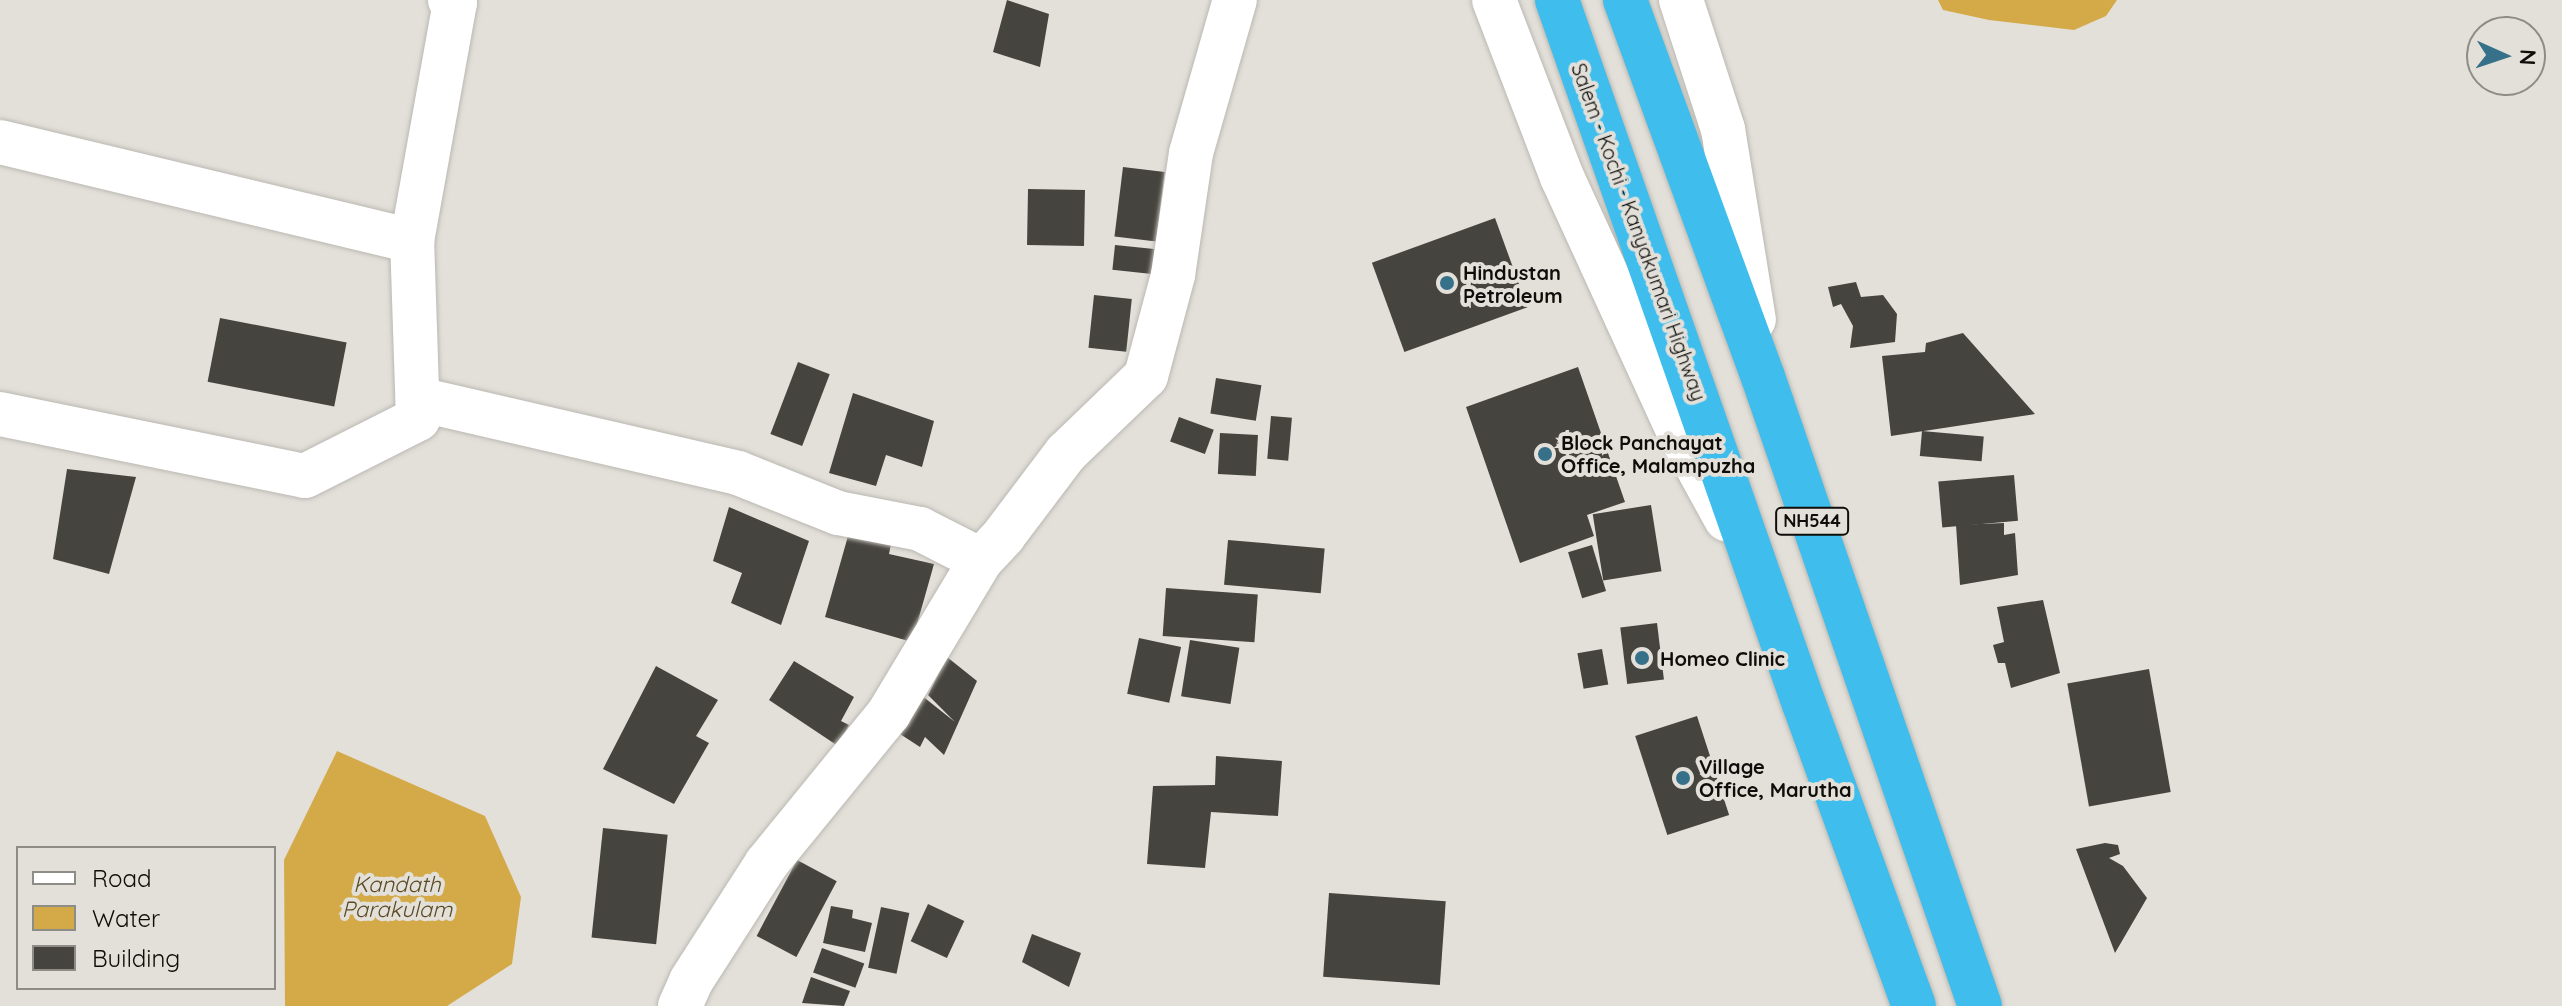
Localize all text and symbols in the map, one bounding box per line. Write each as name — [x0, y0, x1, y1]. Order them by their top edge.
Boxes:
north arrow — [2466, 16, 2546, 96]
text: N — [2514, 48, 2542, 66]
street label: Salem - Kochi - Kanyakumari Highway — [1567, 60, 1711, 404]
place label: Hindustan Petroleum — [1463, 260, 1563, 307]
marker: Hindustan Petroleum — [1438, 274, 1456, 292]
place label: Block Panchayat Office, Malampuzha — [1561, 430, 1755, 477]
marker: Block Panchayat Office, Malampuzha — [1536, 445, 1554, 463]
road number: NH544 — [1774, 507, 1850, 535]
place label: Homeo Clinic — [1660, 646, 1785, 670]
marker: Homeo Clinic — [1631, 647, 1653, 669]
place label: Village Office, Marutha — [1699, 754, 1851, 801]
marker: Village Office, Marutha — [1674, 769, 1692, 787]
legend — [16, 846, 276, 990]
text: Road — [92, 863, 152, 893]
water label: Kandath Parakulam — [342, 871, 452, 922]
text: Water — [92, 903, 160, 933]
text: Building — [92, 943, 180, 973]

